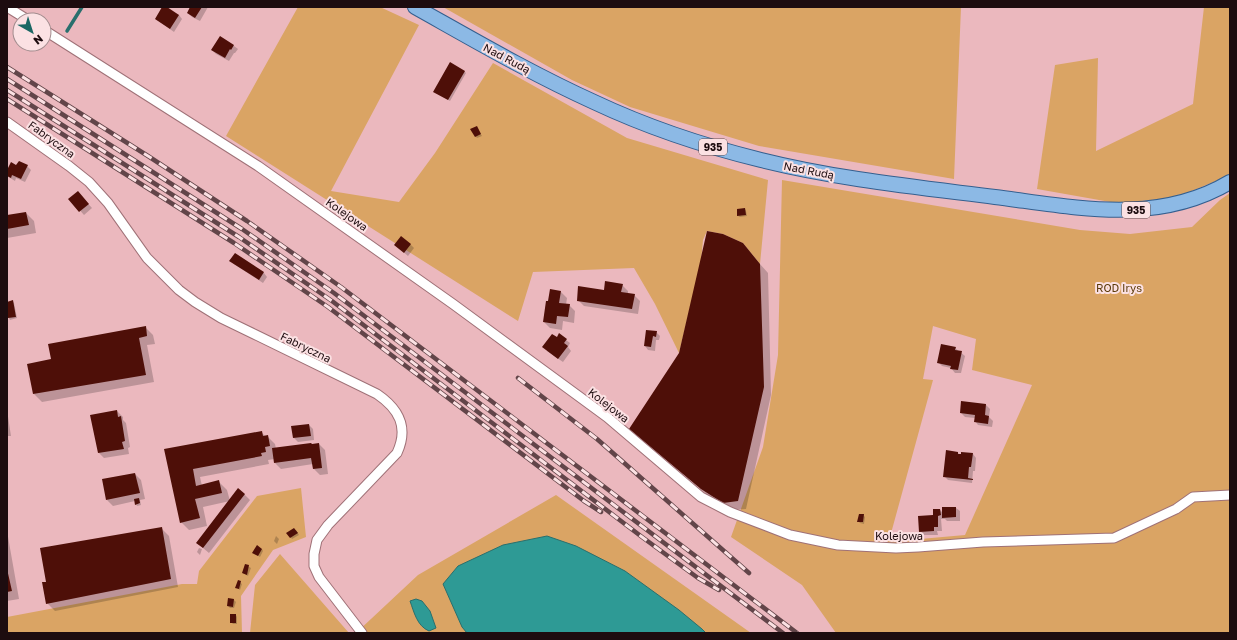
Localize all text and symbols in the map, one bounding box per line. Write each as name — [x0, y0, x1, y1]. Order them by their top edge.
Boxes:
north arrow — [12, 12, 52, 52]
text: N — [31, 32, 46, 48]
street label: Nad Rudą — [481, 40, 533, 76]
street label: Fabryczna — [26, 118, 78, 160]
road number: 935 — [699, 139, 727, 155]
street label: Nad Rudą — [783, 159, 835, 181]
street label: Kolejowa — [324, 195, 370, 233]
road number: 935 — [1122, 202, 1150, 218]
park label: ROD Irys — [1096, 281, 1142, 294]
street label: Fabryczna — [279, 329, 333, 365]
street label: Kolejowa — [586, 385, 632, 425]
street label: Kolejowa — [875, 529, 923, 542]

